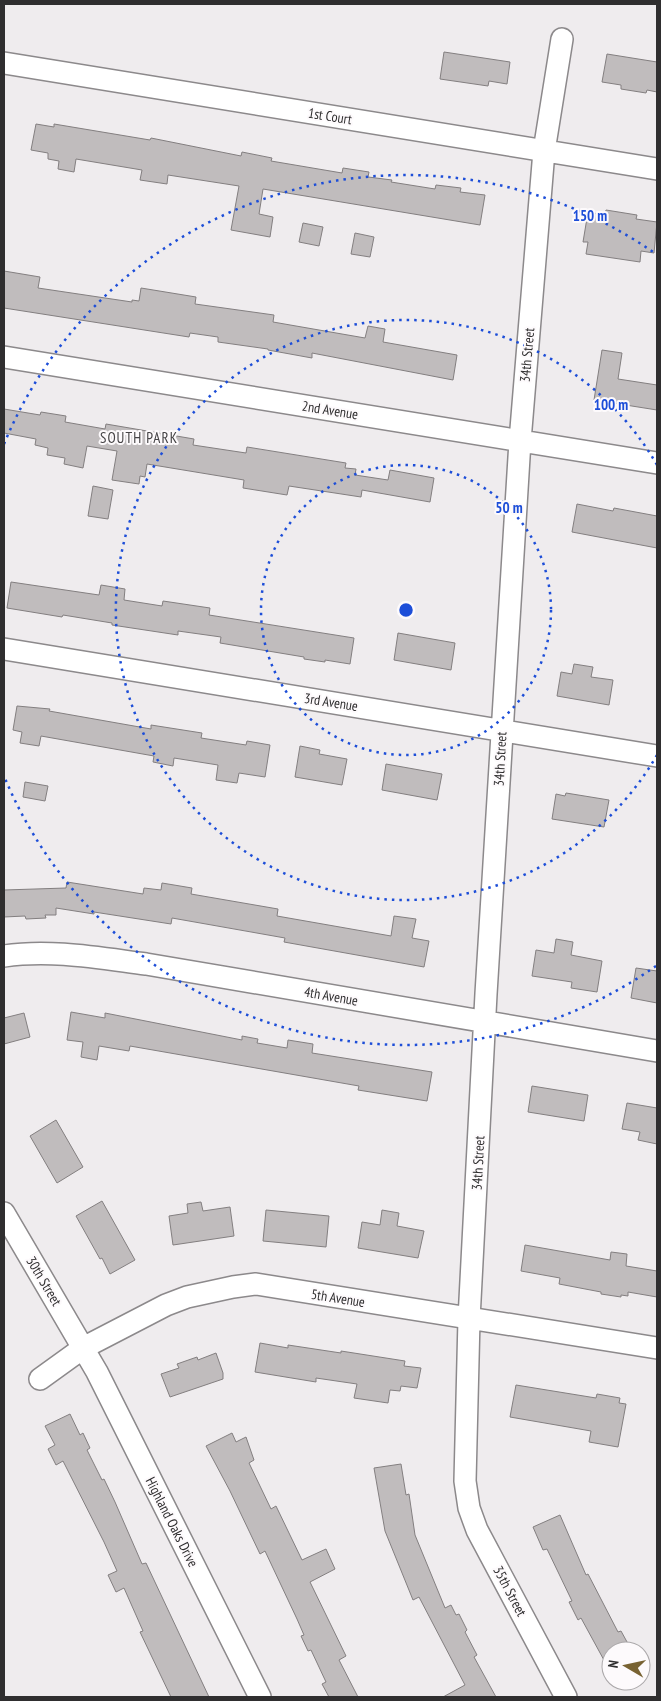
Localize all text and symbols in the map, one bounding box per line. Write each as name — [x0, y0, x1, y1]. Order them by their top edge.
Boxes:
street label: 1st Court — [307, 104, 353, 128]
text: 150 m — [573, 206, 607, 225]
street label: 34th Street — [516, 327, 538, 383]
text: 100 m — [594, 395, 628, 414]
street label: 2nd Avenue — [301, 397, 360, 423]
district label: SOUTH PARK — [100, 428, 178, 447]
text: 50 m — [495, 498, 523, 517]
centre of rings — [397, 601, 415, 619]
street label: 3rd Avenue — [303, 689, 359, 715]
street label: 34th Street — [490, 731, 510, 787]
street label: 4th Avenue — [303, 982, 360, 1010]
street label: 34th Street — [468, 1135, 488, 1191]
street label: 30th Street — [22, 1253, 66, 1309]
street label: 5th Avenue — [310, 1285, 366, 1311]
street label: Highland Oaks Drive — [142, 1474, 203, 1570]
street label: 35th Street — [489, 1563, 531, 1619]
north arrow — [601, 1641, 651, 1691]
text: N — [604, 1659, 623, 1669]

